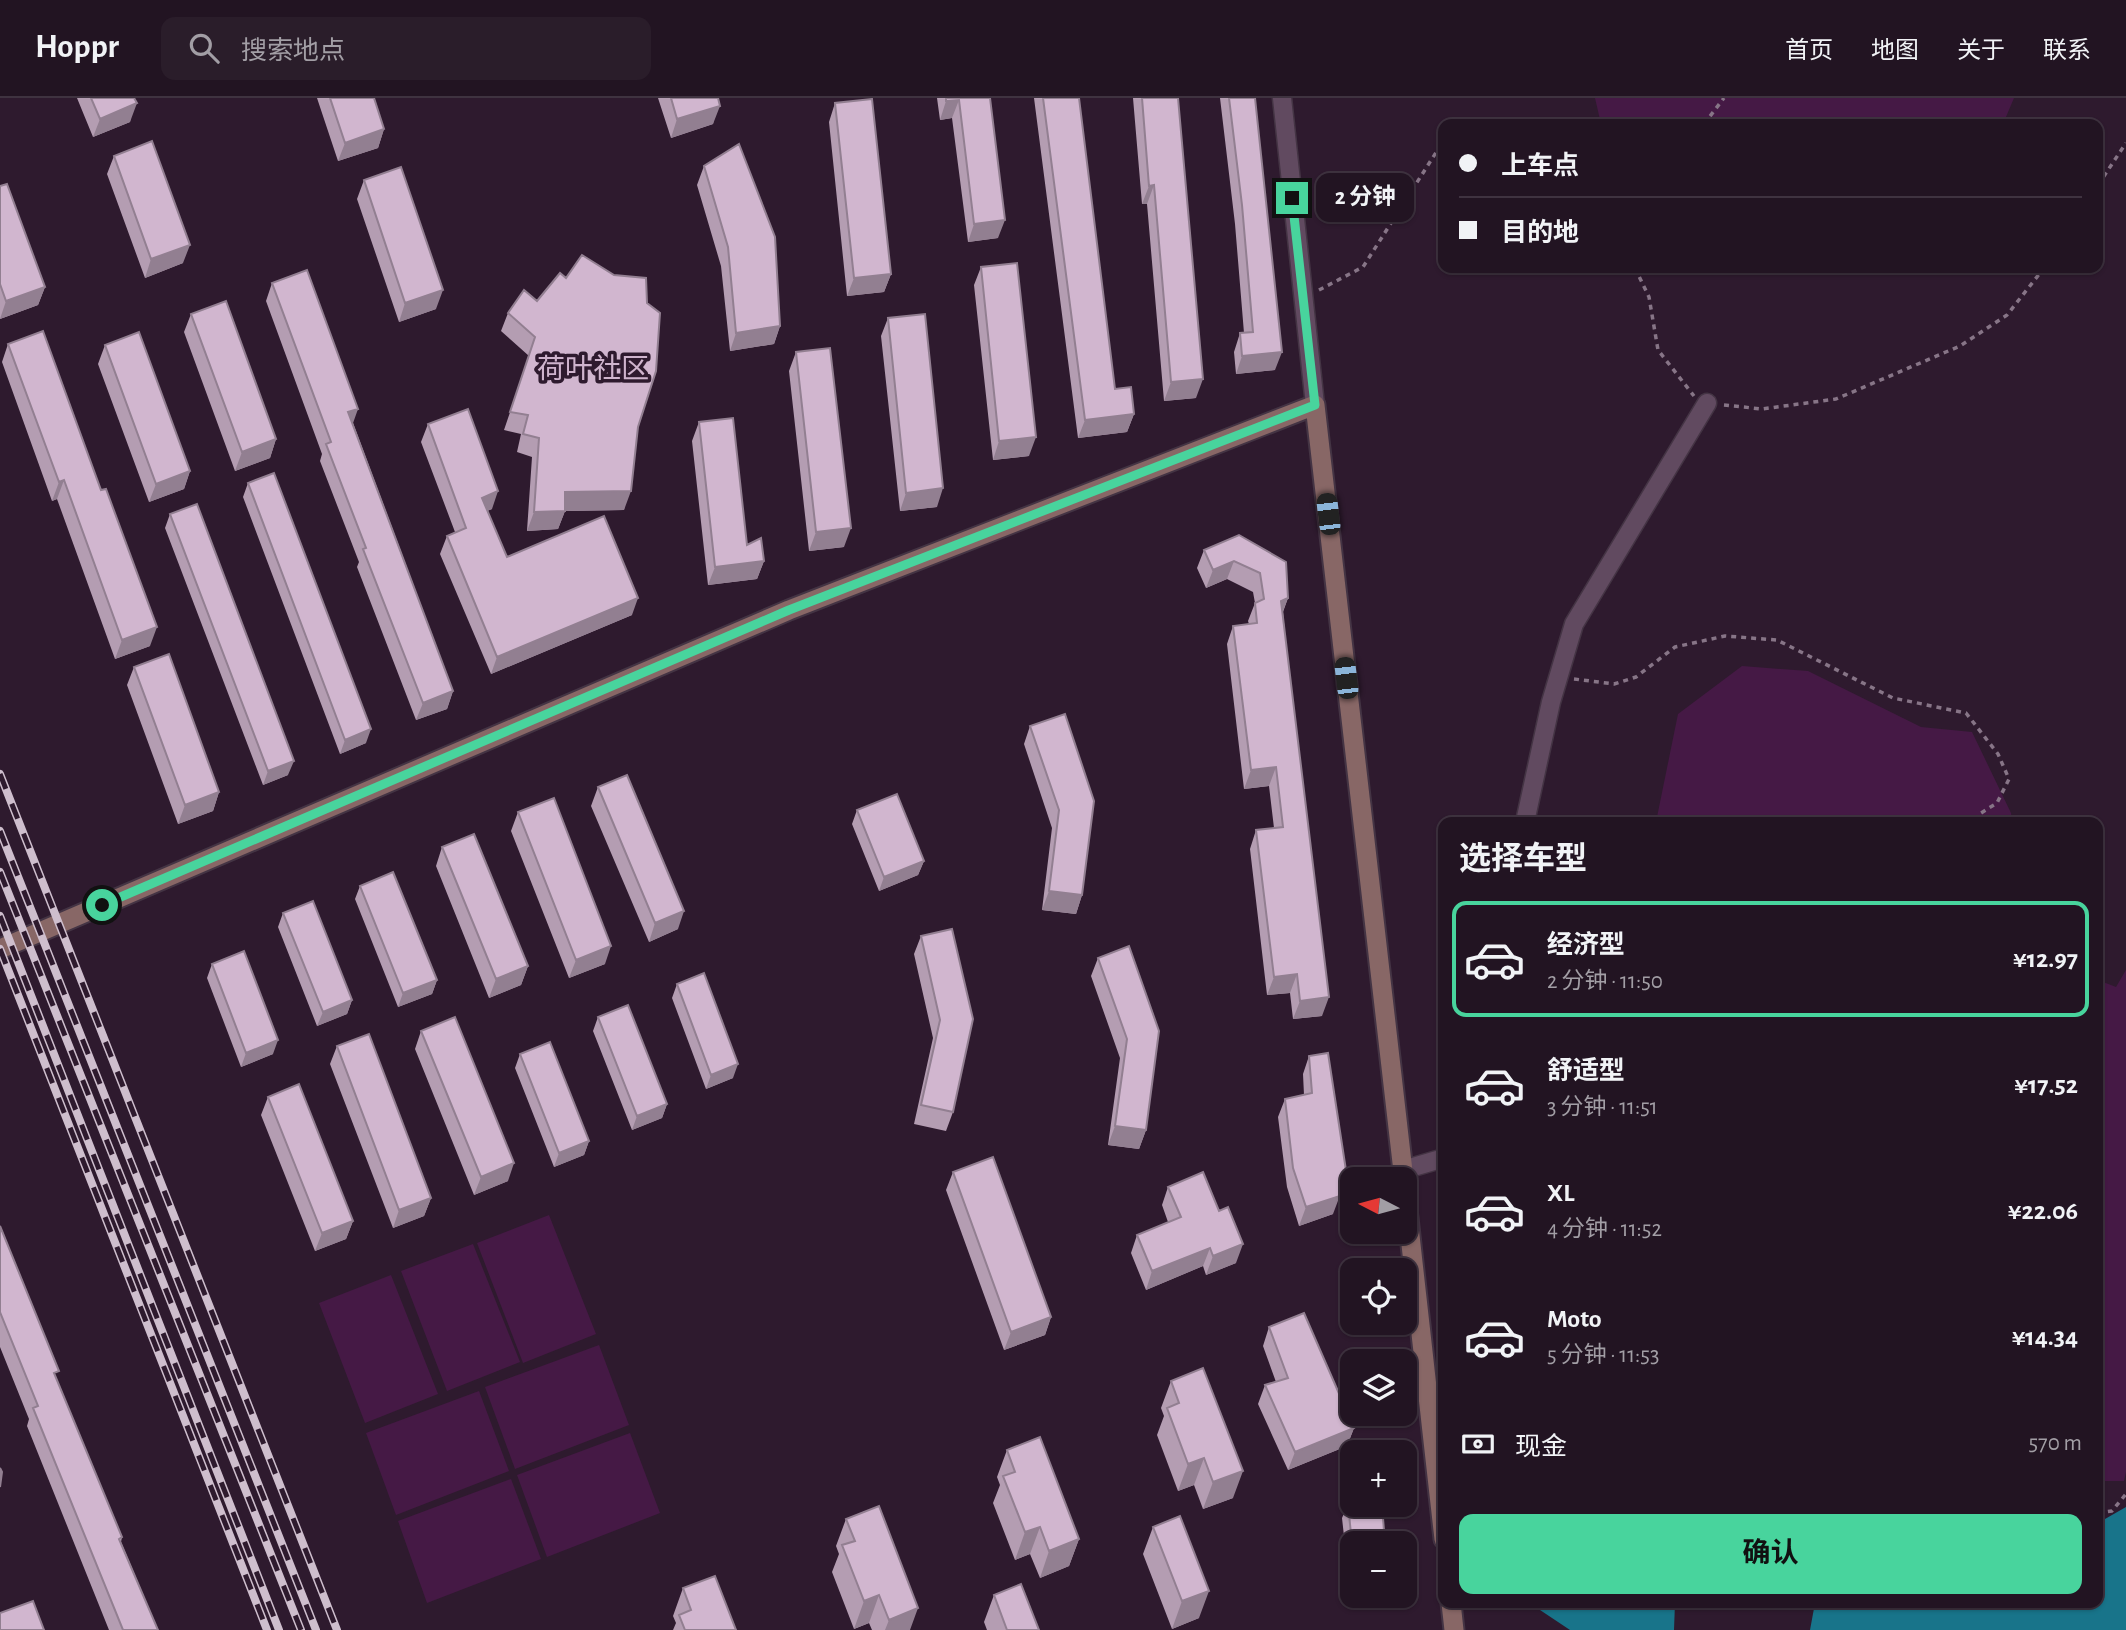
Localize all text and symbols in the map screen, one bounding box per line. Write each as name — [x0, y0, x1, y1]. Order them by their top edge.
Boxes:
search box — [161, 17, 651, 80]
icon: search — [185, 29, 223, 67]
text: Hoppr — [35, 31, 119, 64]
text: 搜索地点 — [241, 38, 345, 64]
text: 首页 — [1785, 39, 1833, 63]
text: 地图 — [1871, 39, 1919, 63]
text: 关于 — [1957, 39, 2005, 63]
text: 联系 — [2043, 39, 2091, 63]
text: 上车点 — [1501, 153, 1579, 179]
callout: 2 分钟 — [1316, 174, 1414, 222]
route end — [1276, 182, 1308, 214]
text: 2 分钟 — [1335, 186, 1395, 209]
text: 目的地 — [1501, 220, 1579, 246]
district label: 荷叶社区 — [537, 354, 649, 384]
car — [1316, 492, 1341, 536]
car — [1334, 656, 1359, 700]
text: 选择车型 — [1459, 843, 1587, 875]
route start — [86, 889, 118, 921]
icon: car — [1463, 928, 1526, 991]
text: 经济型 — [1547, 932, 1625, 958]
text: ¥12.97 — [2013, 946, 2078, 972]
text: 2 分钟 · 11:50 — [1547, 970, 1663, 993]
icon: car — [1463, 1054, 1526, 1117]
text: 舒适型 — [1547, 1058, 1625, 1084]
text: ¥17.52 — [2014, 1072, 2078, 1098]
text: 3 分钟 · 11:51 — [1547, 1096, 1658, 1119]
north arrow — [1340, 1167, 1418, 1244]
map controls — [1340, 1167, 1417, 1608]
icon: car — [1463, 1180, 1526, 1243]
text: XL — [1547, 1180, 1574, 1206]
text: ¥22.06 — [2008, 1198, 2078, 1224]
text: 4 分钟 · 11:52 — [1547, 1218, 1662, 1241]
button: locate — [1340, 1258, 1417, 1335]
icon: car — [1463, 1306, 1526, 1369]
text: Moto — [1547, 1306, 1602, 1332]
text: ¥14.34 — [2012, 1324, 2078, 1350]
text: 5 分钟 · 11:53 — [1547, 1344, 1659, 1367]
button: layers — [1340, 1349, 1417, 1426]
icon: cash — [1459, 1425, 1497, 1463]
text: 570 m — [2028, 1432, 2082, 1455]
text: 现金 — [1515, 1434, 1567, 1460]
button: + — [1340, 1440, 1417, 1517]
button: 确认 — [1459, 1514, 2082, 1594]
button: − — [1340, 1531, 1417, 1608]

